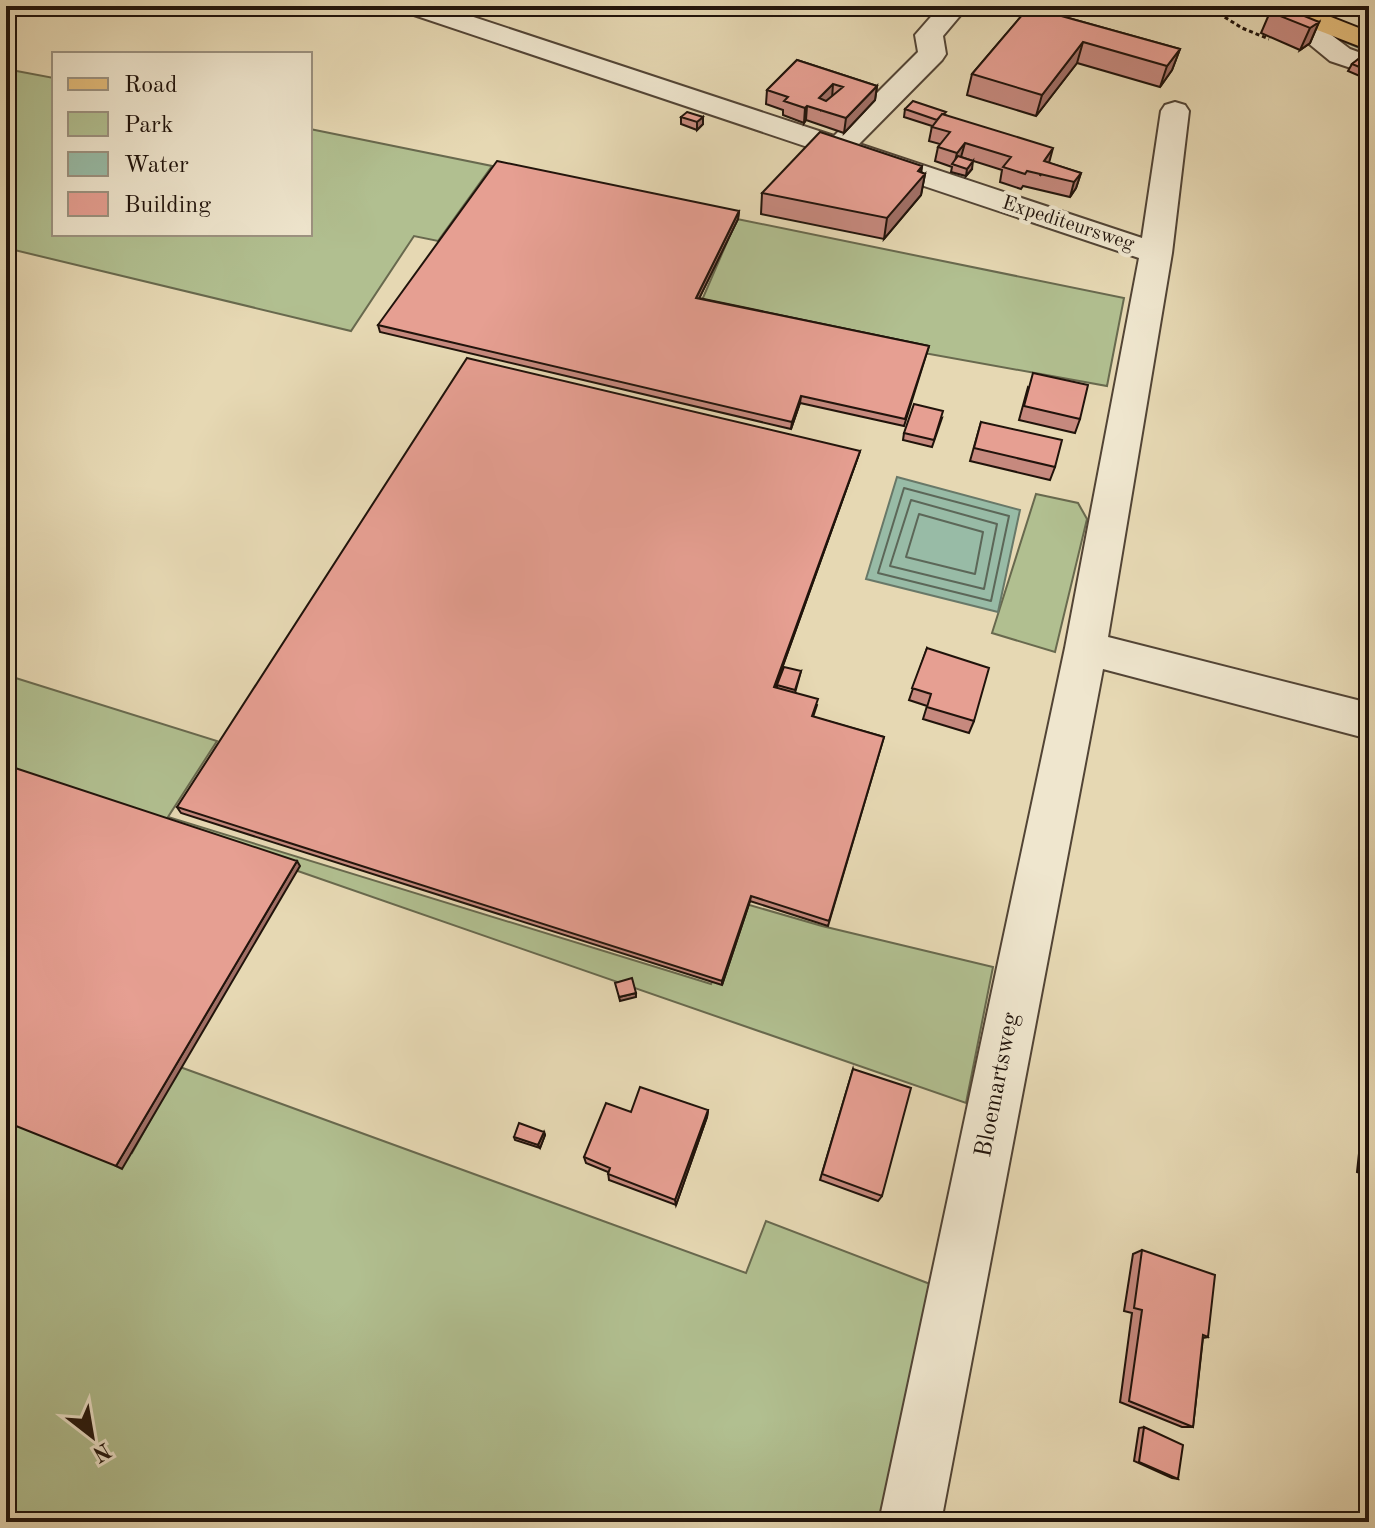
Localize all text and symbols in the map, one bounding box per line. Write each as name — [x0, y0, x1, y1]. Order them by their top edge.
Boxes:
legend — [52, 52, 312, 236]
text: Road — [124, 74, 177, 98]
text: Park — [124, 114, 173, 138]
text: Water — [124, 154, 189, 178]
street label: Expediteursweg — [999, 193, 1137, 255]
text: Building — [124, 194, 211, 218]
street label: Bloemartsweg — [972, 1011, 1024, 1159]
north arrow — [52, 1396, 132, 1476]
text: N — [88, 1438, 114, 1465]

